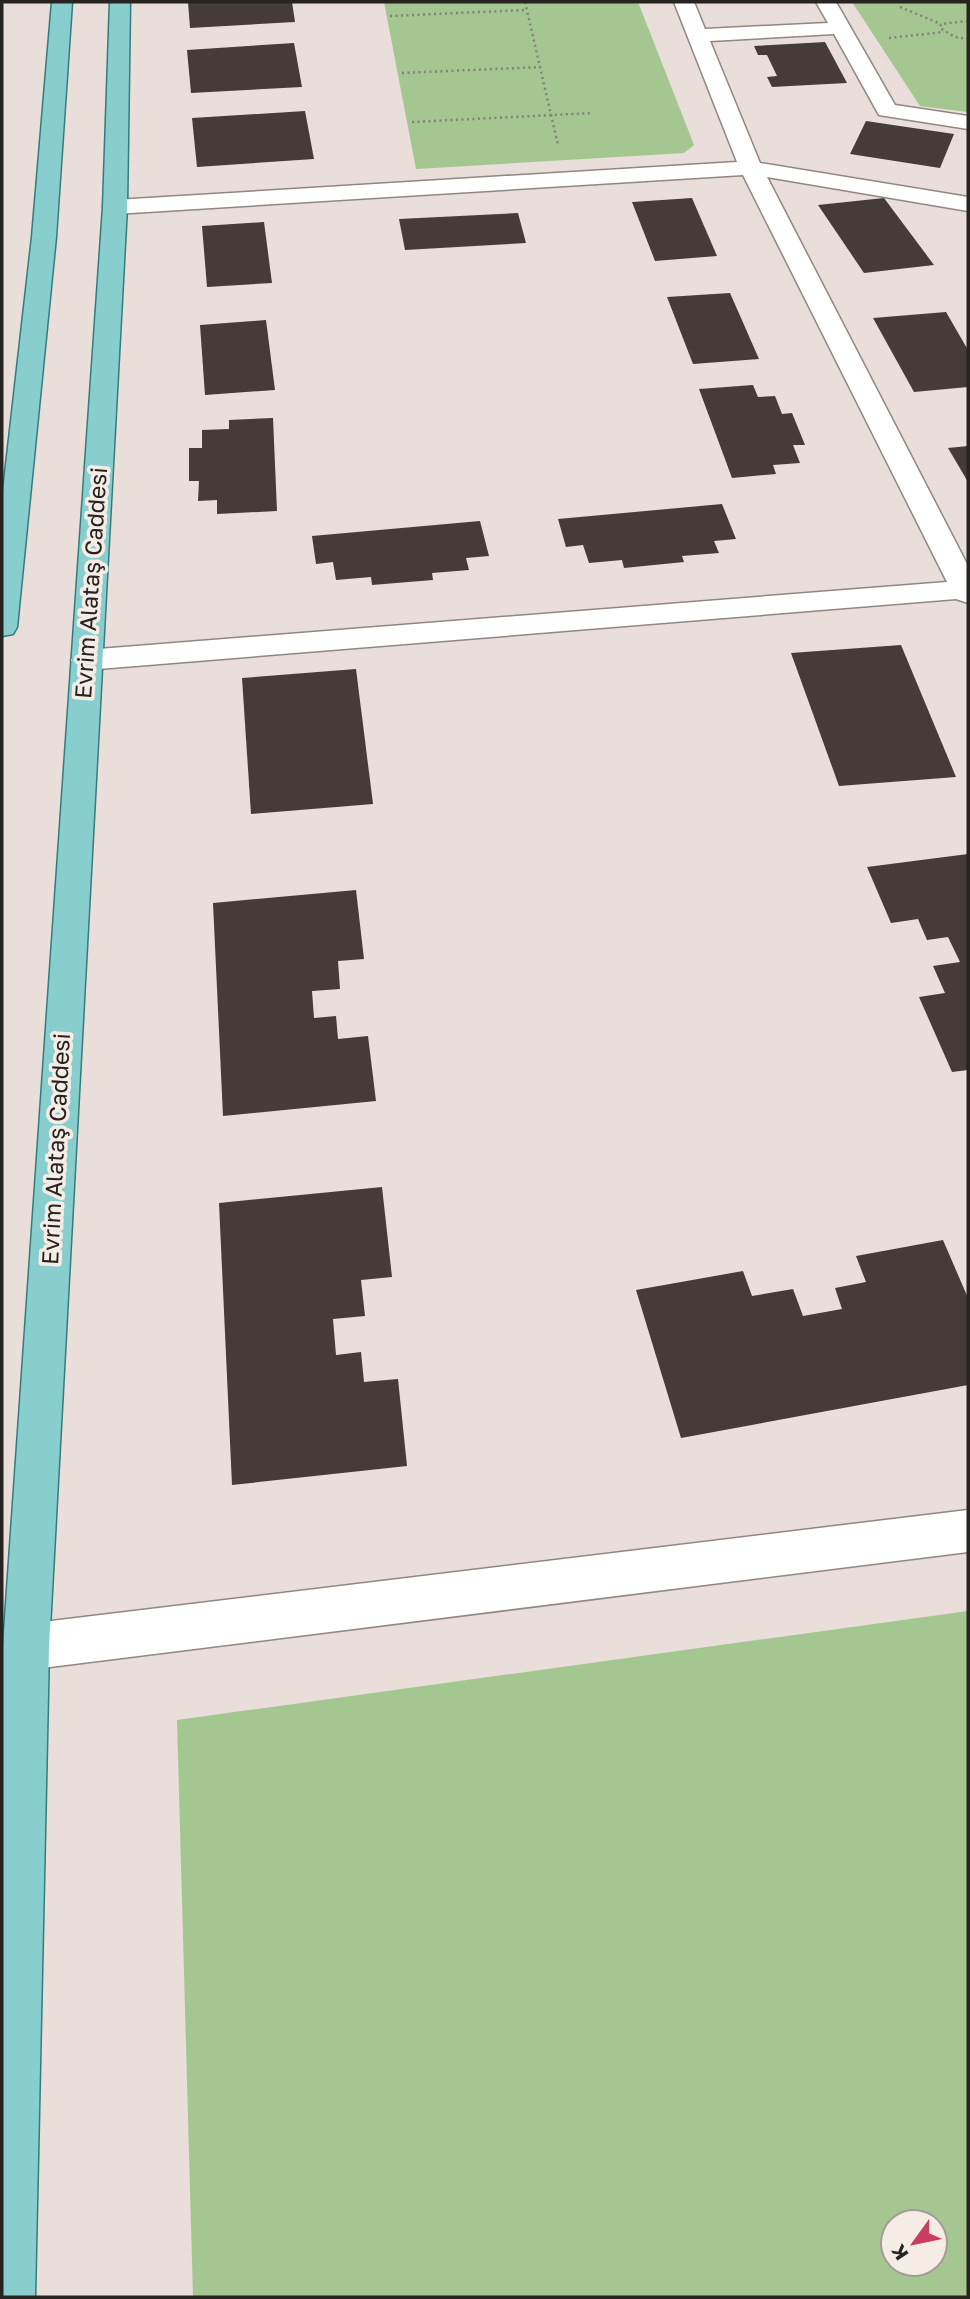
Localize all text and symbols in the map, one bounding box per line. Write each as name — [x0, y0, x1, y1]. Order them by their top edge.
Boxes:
street label: Evrim Alataş Caddesi — [68, 466, 112, 699]
street label: Evrim Alataş Caddesi — [35, 1032, 75, 1265]
north arrow — [879, 2208, 949, 2278]
text: K — [886, 2240, 913, 2265]

